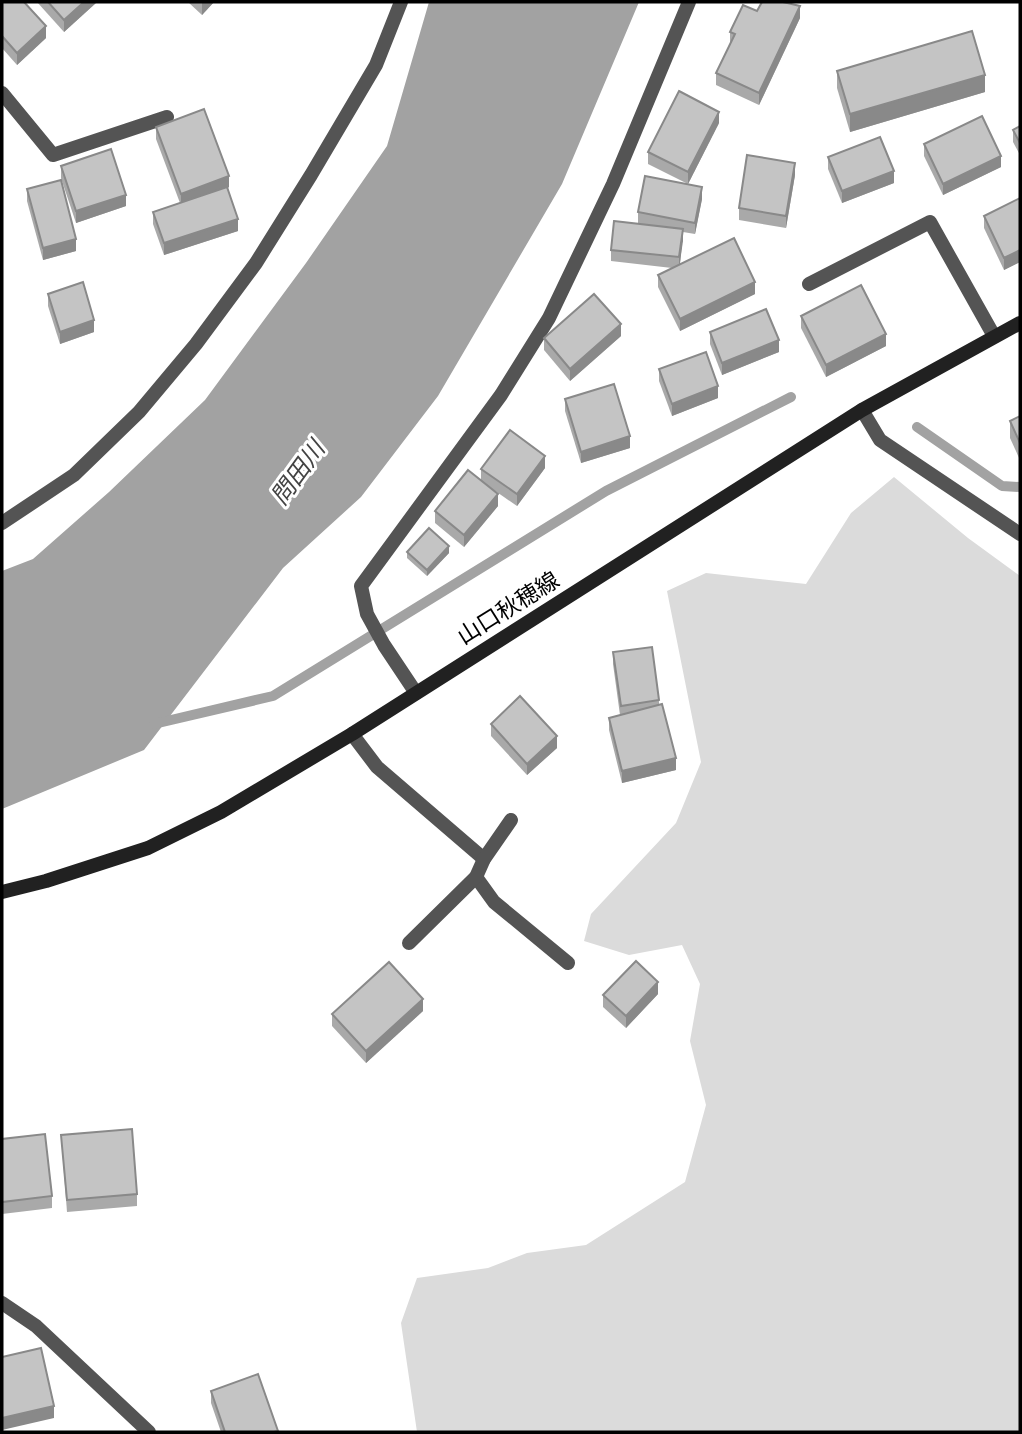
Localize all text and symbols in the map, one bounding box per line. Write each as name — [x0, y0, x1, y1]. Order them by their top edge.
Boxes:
water label: 問田川 — [266, 433, 332, 510]
street label: 山口秋穂線 — [452, 567, 564, 650]

